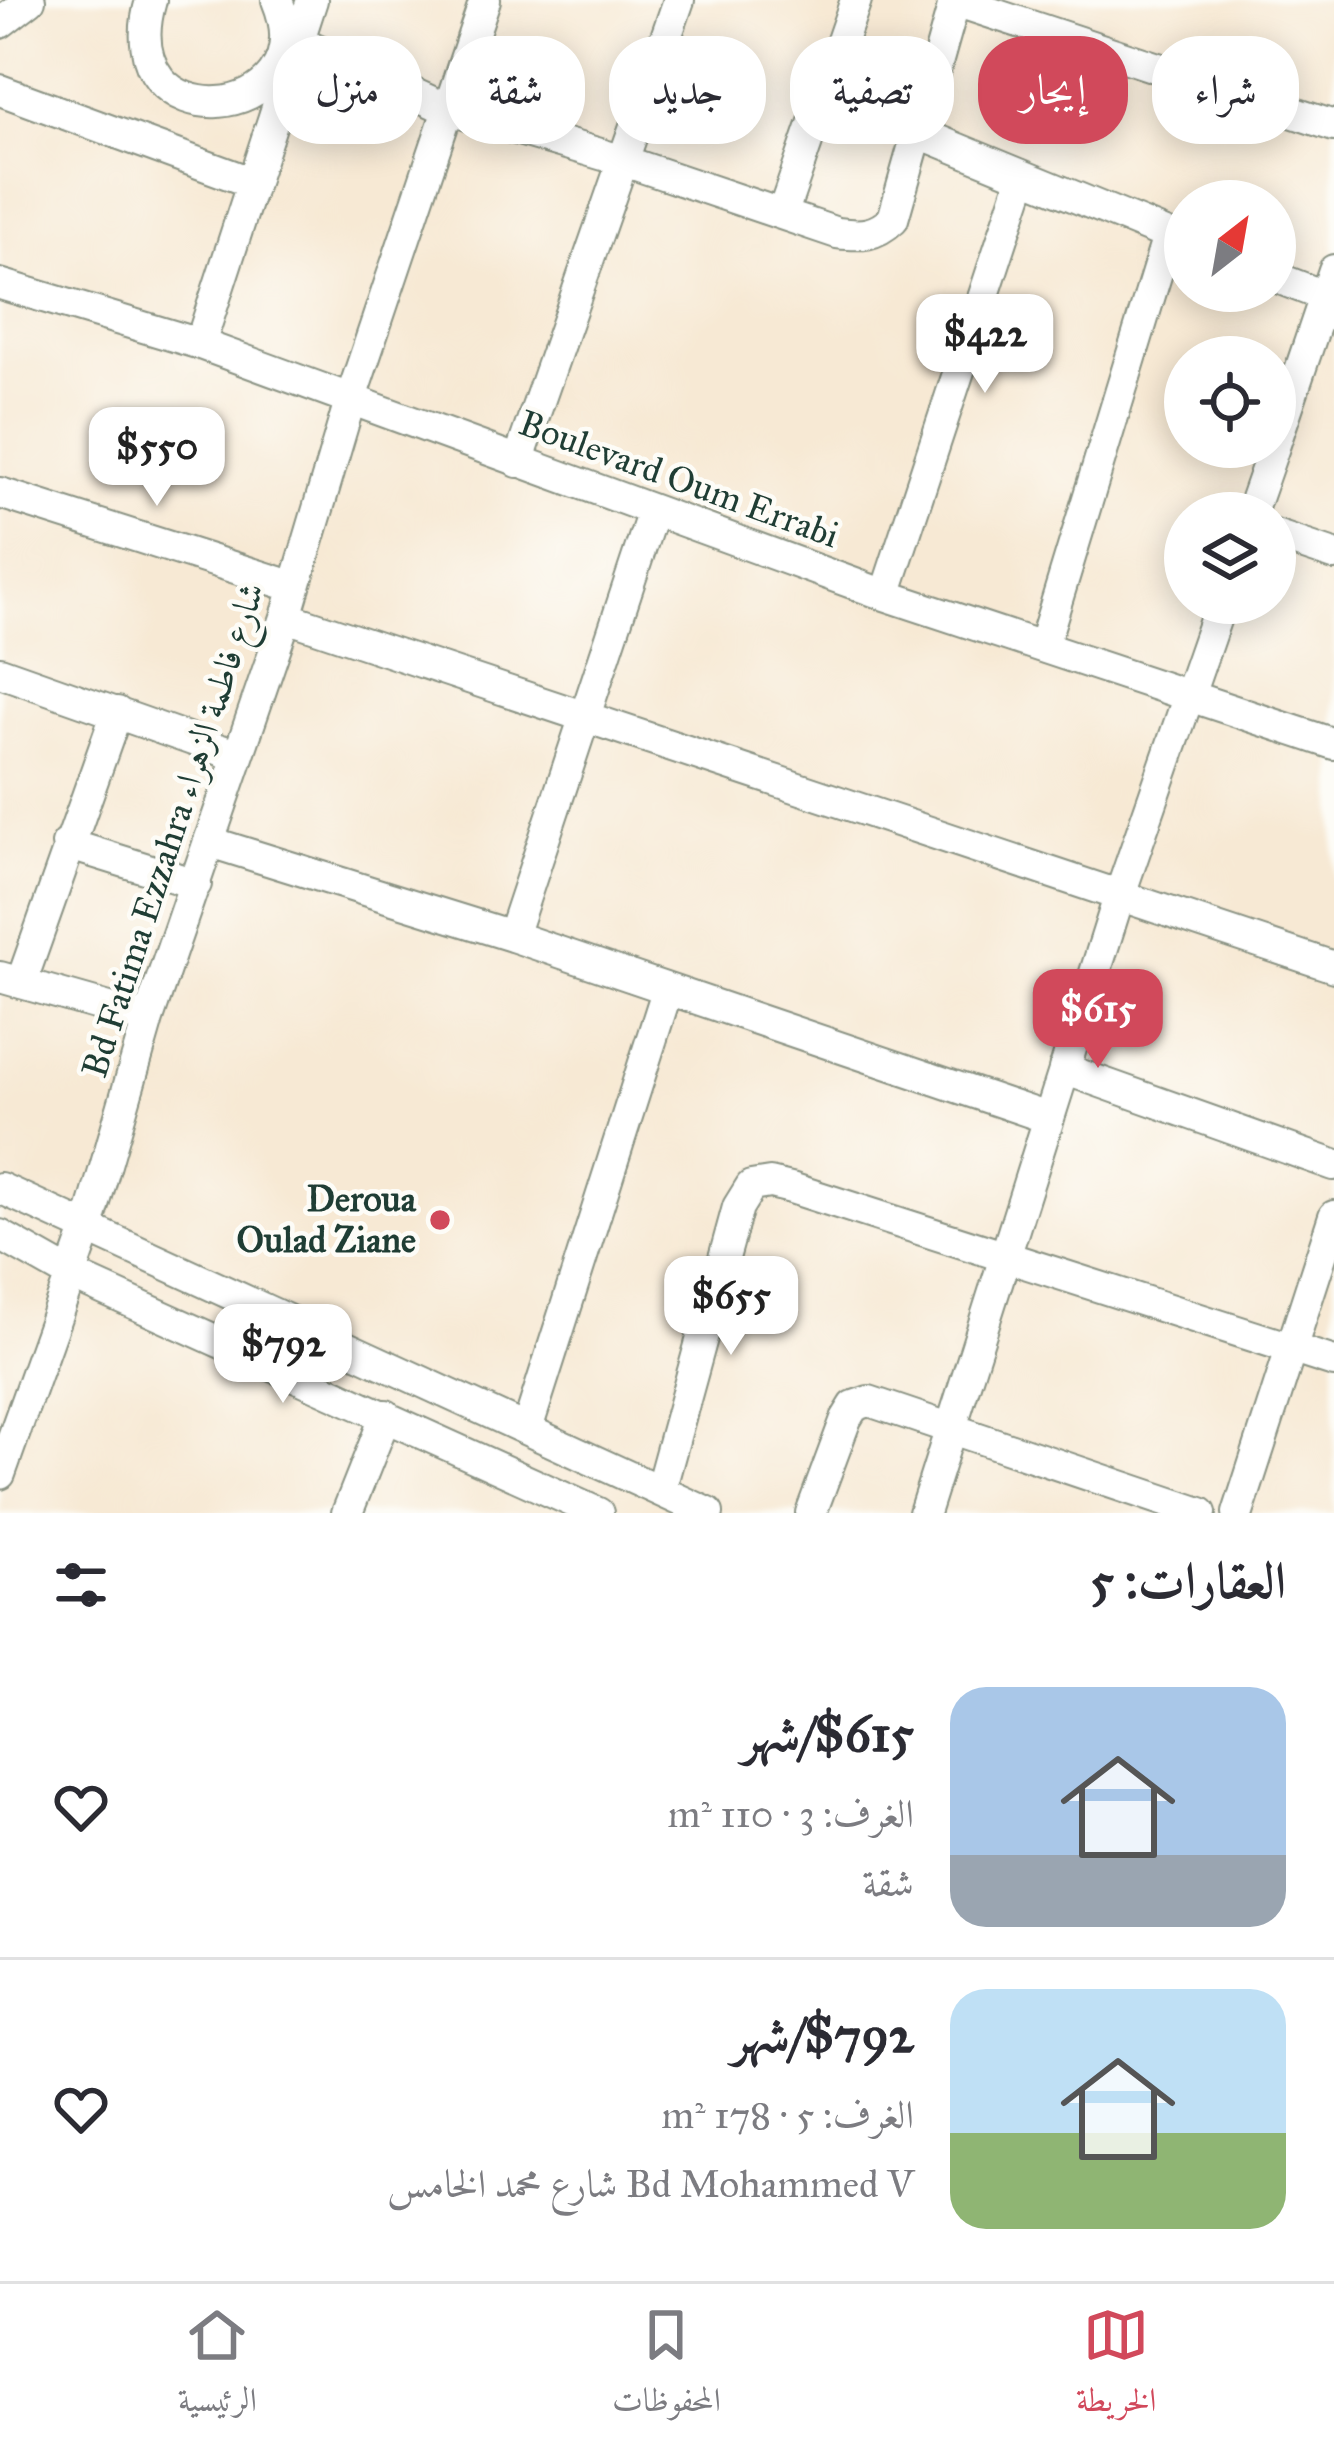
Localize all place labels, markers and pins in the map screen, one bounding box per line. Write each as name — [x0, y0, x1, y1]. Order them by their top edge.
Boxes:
pin: $422 — [914, 294, 1056, 396]
pin: $550 — [86, 407, 228, 509]
pin: $615 — [1027, 969, 1169, 1071]
place label: Deroua Oulad Ziane — [237, 1177, 417, 1262]
marker: Deroua Oulad Ziane — [427, 1207, 453, 1233]
pin: $655 — [660, 1256, 802, 1358]
pin: $792 — [212, 1304, 354, 1406]

